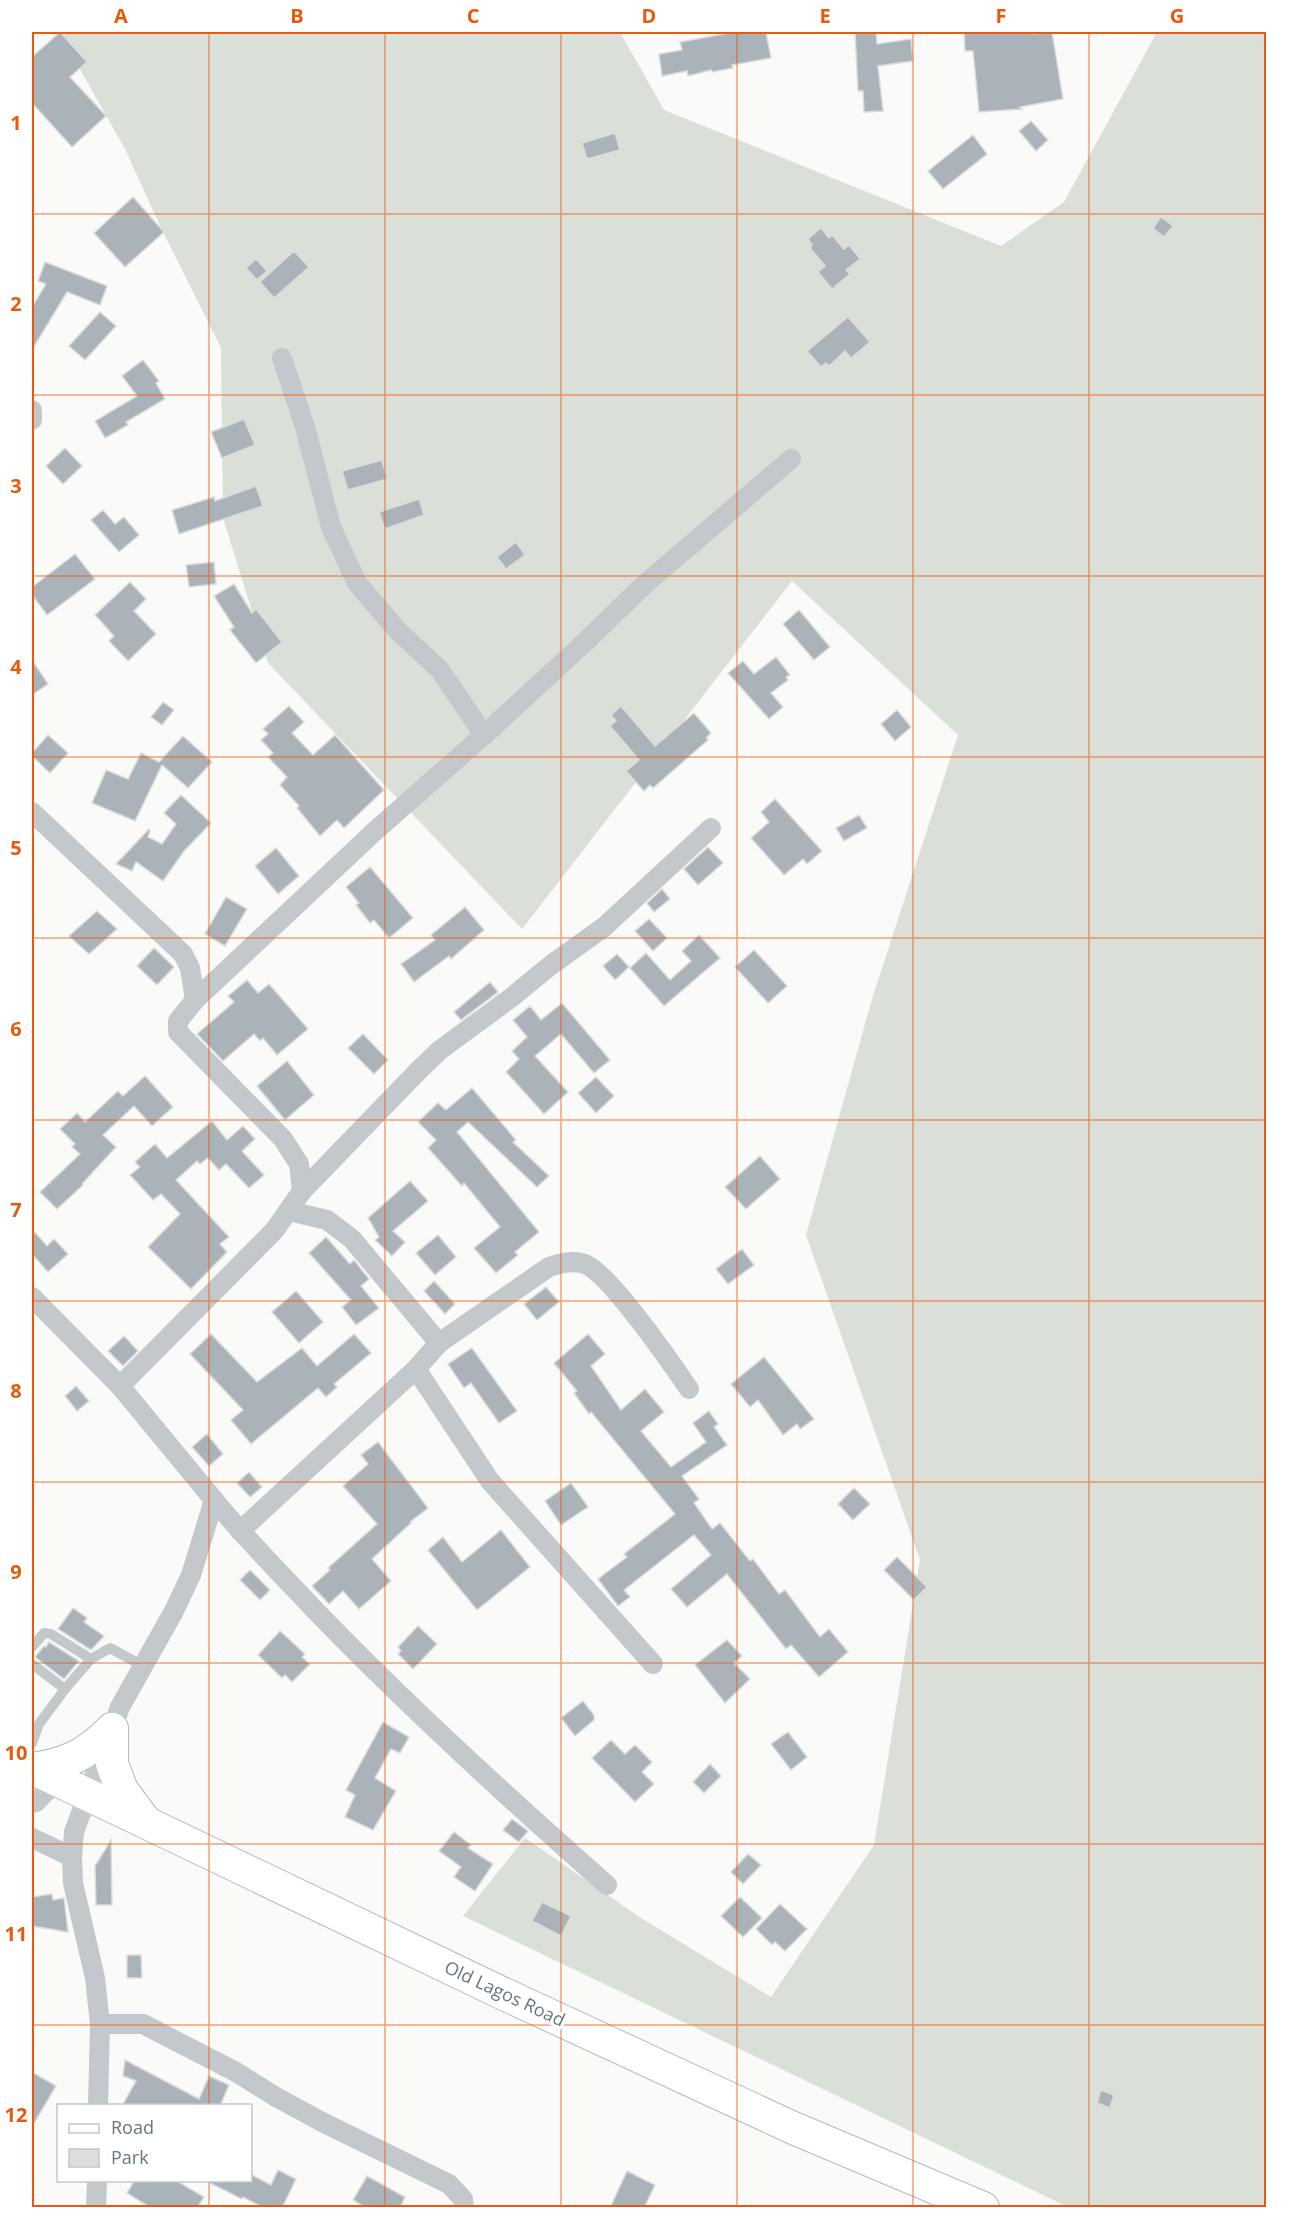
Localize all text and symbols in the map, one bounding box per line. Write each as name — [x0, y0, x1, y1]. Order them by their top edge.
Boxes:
text: A — [114, 2, 128, 29]
text: B — [290, 2, 304, 29]
text: C — [467, 2, 480, 29]
text: D — [642, 2, 656, 29]
text: E — [819, 2, 831, 29]
text: F — [996, 2, 1006, 29]
text: G — [1170, 2, 1184, 29]
text: 1 — [10, 109, 22, 136]
text: 2 — [10, 290, 22, 317]
text: 3 — [10, 472, 22, 499]
text: 4 — [10, 653, 22, 680]
text: 5 — [10, 834, 22, 861]
text: 6 — [10, 1015, 22, 1042]
text: 7 — [10, 1196, 22, 1223]
text: 8 — [10, 1377, 22, 1404]
text: 9 — [10, 1558, 22, 1585]
text: 10 — [5, 1739, 27, 1766]
text: 11 — [5, 1920, 27, 1947]
street label: Old Lagos Road — [441, 1955, 569, 2031]
text: 12 — [5, 2101, 27, 2128]
legend — [57, 2104, 252, 2182]
text: Road — [111, 2115, 154, 2139]
text: Park — [111, 2145, 149, 2169]

